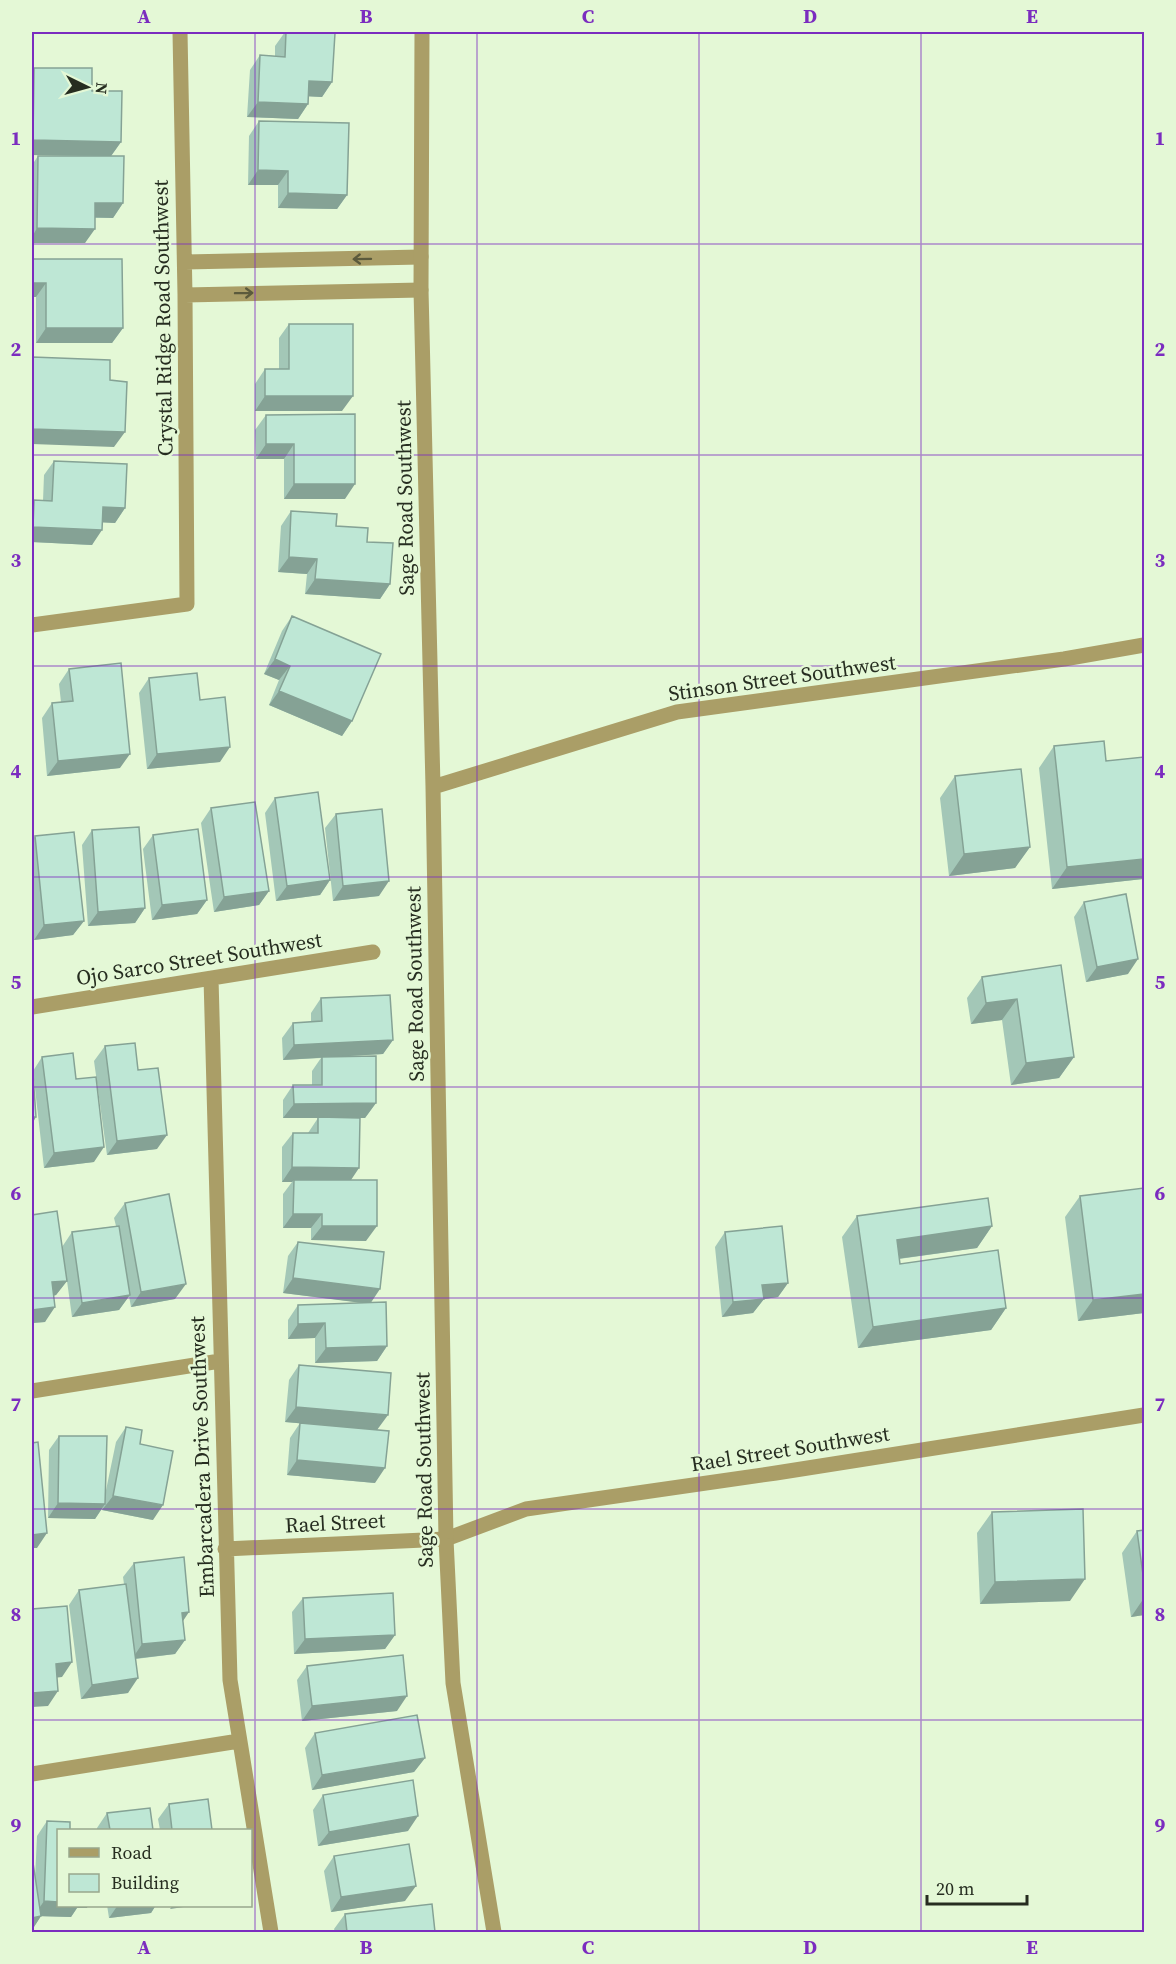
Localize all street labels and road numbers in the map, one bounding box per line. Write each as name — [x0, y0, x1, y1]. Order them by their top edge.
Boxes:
street label: Crystal Ridge Road Southwest — [146, 179, 179, 456]
street label: Sage Road Southwest — [388, 400, 421, 596]
street label: Stinson Street Southwest — [666, 647, 898, 708]
street label: Sage Road Southwest — [398, 886, 431, 1082]
street label: Ojo Sarco Street Southwest — [74, 925, 324, 992]
street label: Embarcadera Drive Southwest — [182, 1316, 221, 1598]
street label: Sage Road Southwest — [407, 1372, 440, 1568]
street label: Rael Street Southwest — [689, 1418, 891, 1479]
street label: Rael Street — [284, 1505, 386, 1540]

